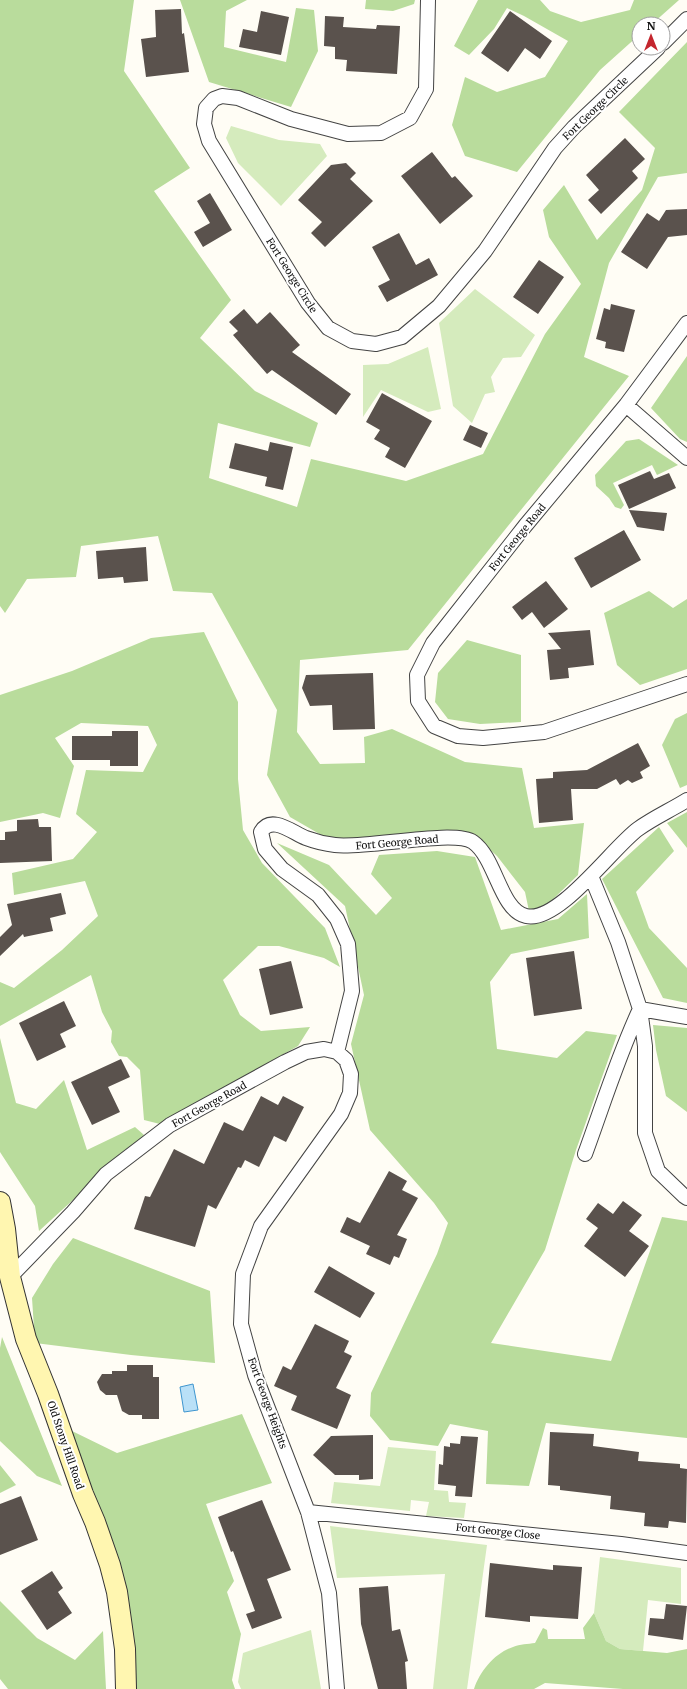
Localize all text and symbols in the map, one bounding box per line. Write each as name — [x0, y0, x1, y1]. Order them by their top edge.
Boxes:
north arrow — [631, 16, 671, 56]
text: N — [647, 19, 656, 33]
street label: Fort George Circle — [560, 74, 631, 143]
street label: Fort George Circle — [263, 235, 320, 315]
street label: Fort George Road — [486, 501, 549, 574]
street label: Fort George Road — [355, 832, 439, 853]
street label: Fort George Road — [170, 1079, 249, 1130]
street label: Fort George Heights — [245, 1356, 290, 1451]
street label: Old Stony Hill Road — [44, 1399, 87, 1491]
street label: Fort George Close — [455, 1521, 541, 1542]

